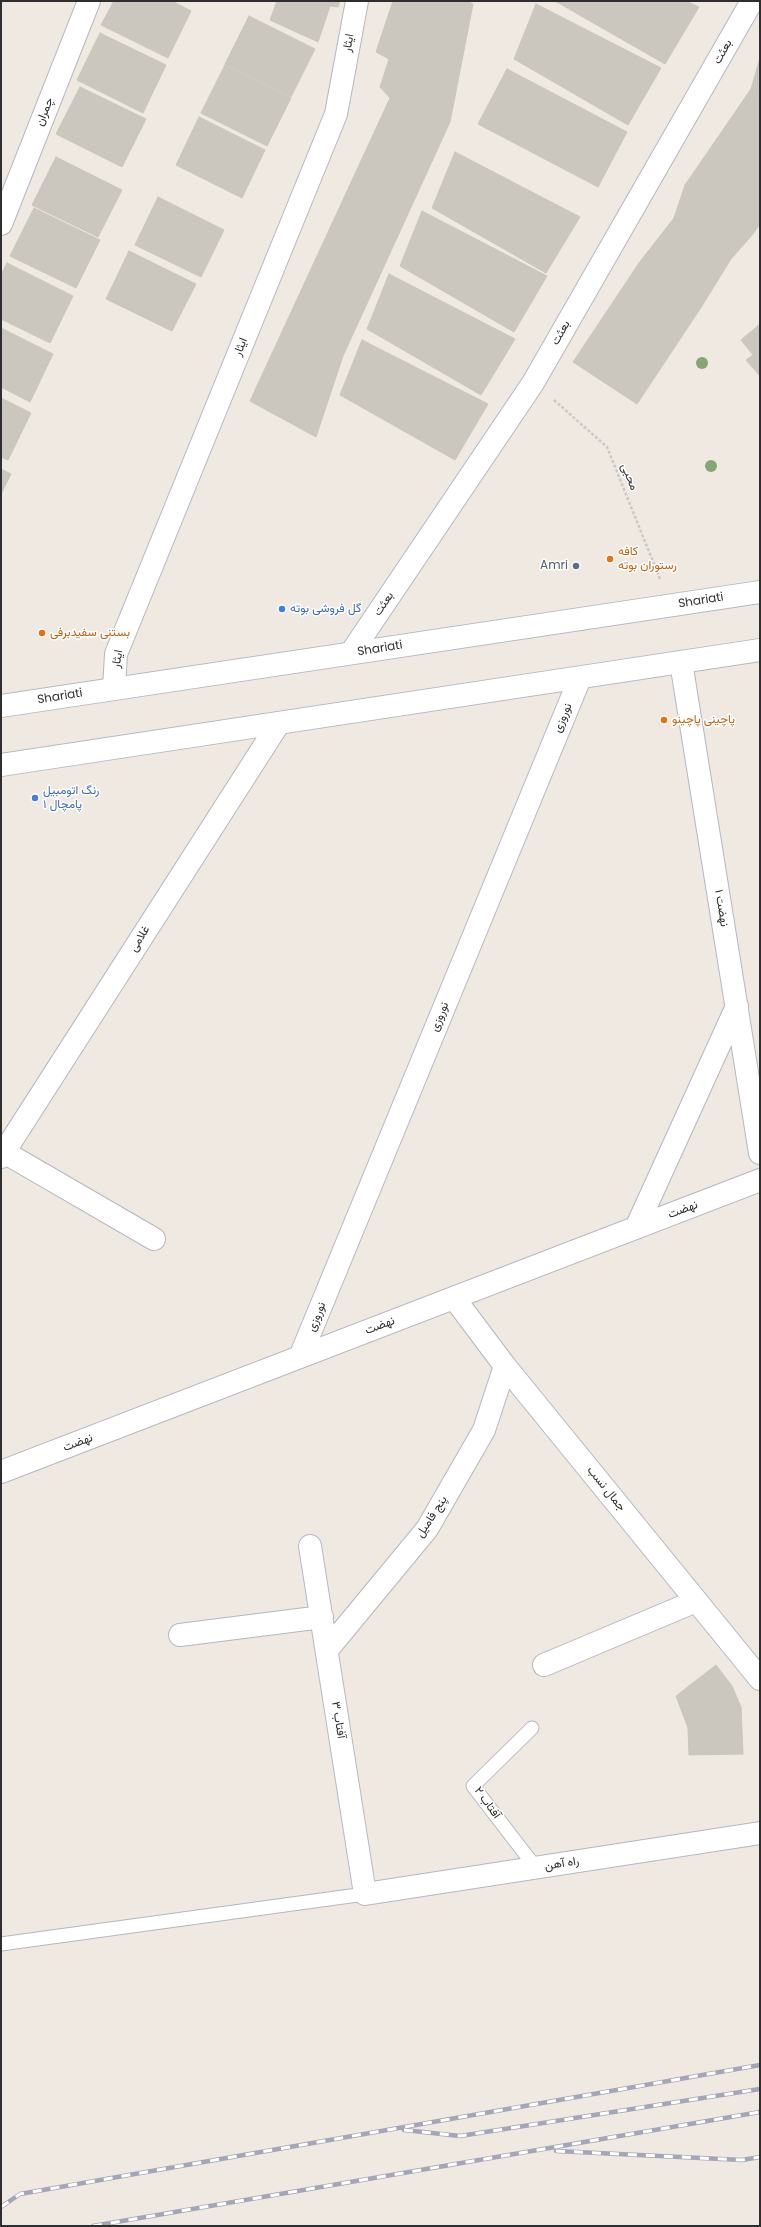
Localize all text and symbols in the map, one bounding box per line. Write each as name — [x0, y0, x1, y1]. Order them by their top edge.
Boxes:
street label: ایثار — [340, 33, 358, 53]
street label: بعثت — [710, 37, 736, 67]
street label: چمران — [33, 96, 57, 128]
street label: بعثت — [548, 318, 574, 348]
street label: ایثار — [231, 336, 251, 358]
street label: محبی — [617, 461, 641, 493]
place label: کافه رستوران بوته — [618, 545, 677, 573]
marker: کافه رستوران بوته — [605, 554, 615, 564]
place label: Amri — [540, 559, 568, 573]
marker: Amri — [571, 561, 581, 571]
street label: بعثت — [371, 589, 397, 619]
street label: Shariati — [677, 590, 725, 612]
place label: گل فروشی بوته — [290, 602, 361, 616]
marker: گل فروشی بوته — [277, 604, 287, 614]
place label: بستنی سفیدبرفی — [50, 626, 130, 640]
marker: بستنی سفیدبرفی — [37, 628, 47, 638]
street label: Shariati — [356, 638, 404, 660]
street label: ایثار — [109, 649, 127, 669]
street label: Shariati — [36, 686, 84, 708]
street label: نوروزی — [550, 701, 576, 735]
place label: پاچینی پاچینو — [672, 713, 735, 727]
marker: پاچینی پاچینو — [659, 715, 669, 725]
place label: رنگ اتومبیل پامچال ۱ — [43, 784, 99, 812]
marker: رنگ اتومبیل پامچال ۱ — [30, 793, 40, 803]
street label: نهضت ۱ — [711, 888, 731, 928]
street label: غلامی — [126, 923, 154, 955]
street label: نوروزی — [428, 1000, 452, 1034]
street label: نهضت — [666, 1198, 700, 1222]
street label: نوروزی — [305, 1300, 329, 1334]
street label: نهضت — [363, 1314, 397, 1338]
street label: نهضت — [61, 1431, 95, 1455]
street label: جمال نسب — [584, 1464, 628, 1514]
street label: پنج فامیل — [413, 1493, 451, 1541]
street label: آفتاب ۳ — [328, 1700, 348, 1740]
street label: آفتاب ۲ — [471, 1784, 503, 1822]
street label: راه آهن — [544, 1854, 580, 1874]

